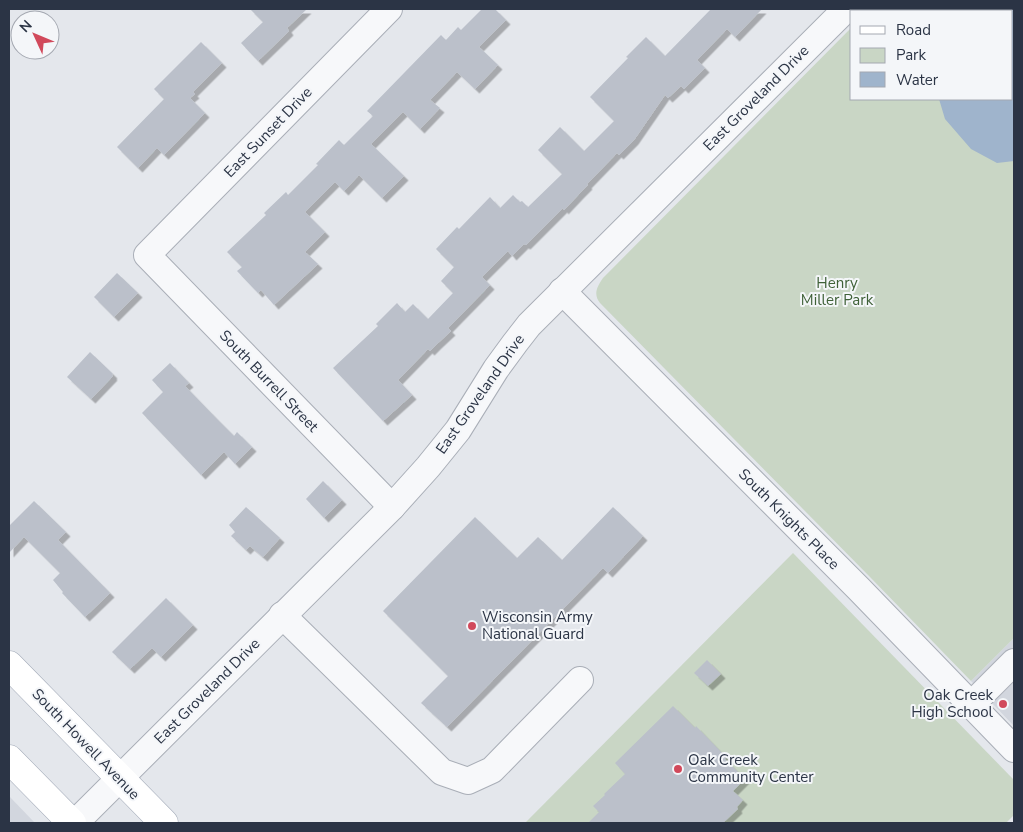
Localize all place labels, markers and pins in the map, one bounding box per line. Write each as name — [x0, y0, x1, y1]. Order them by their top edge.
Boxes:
place label: Wisconsin Army National Guard — [482, 607, 593, 644]
marker: Wisconsin Army National Guard — [466, 620, 478, 632]
place label: Oak Creek High School — [911, 685, 994, 722]
marker: Oak Creek High School — [997, 698, 1009, 710]
place label: Oak Creek Community Center — [688, 750, 814, 787]
marker: Oak Creek Community Center — [672, 763, 684, 775]

